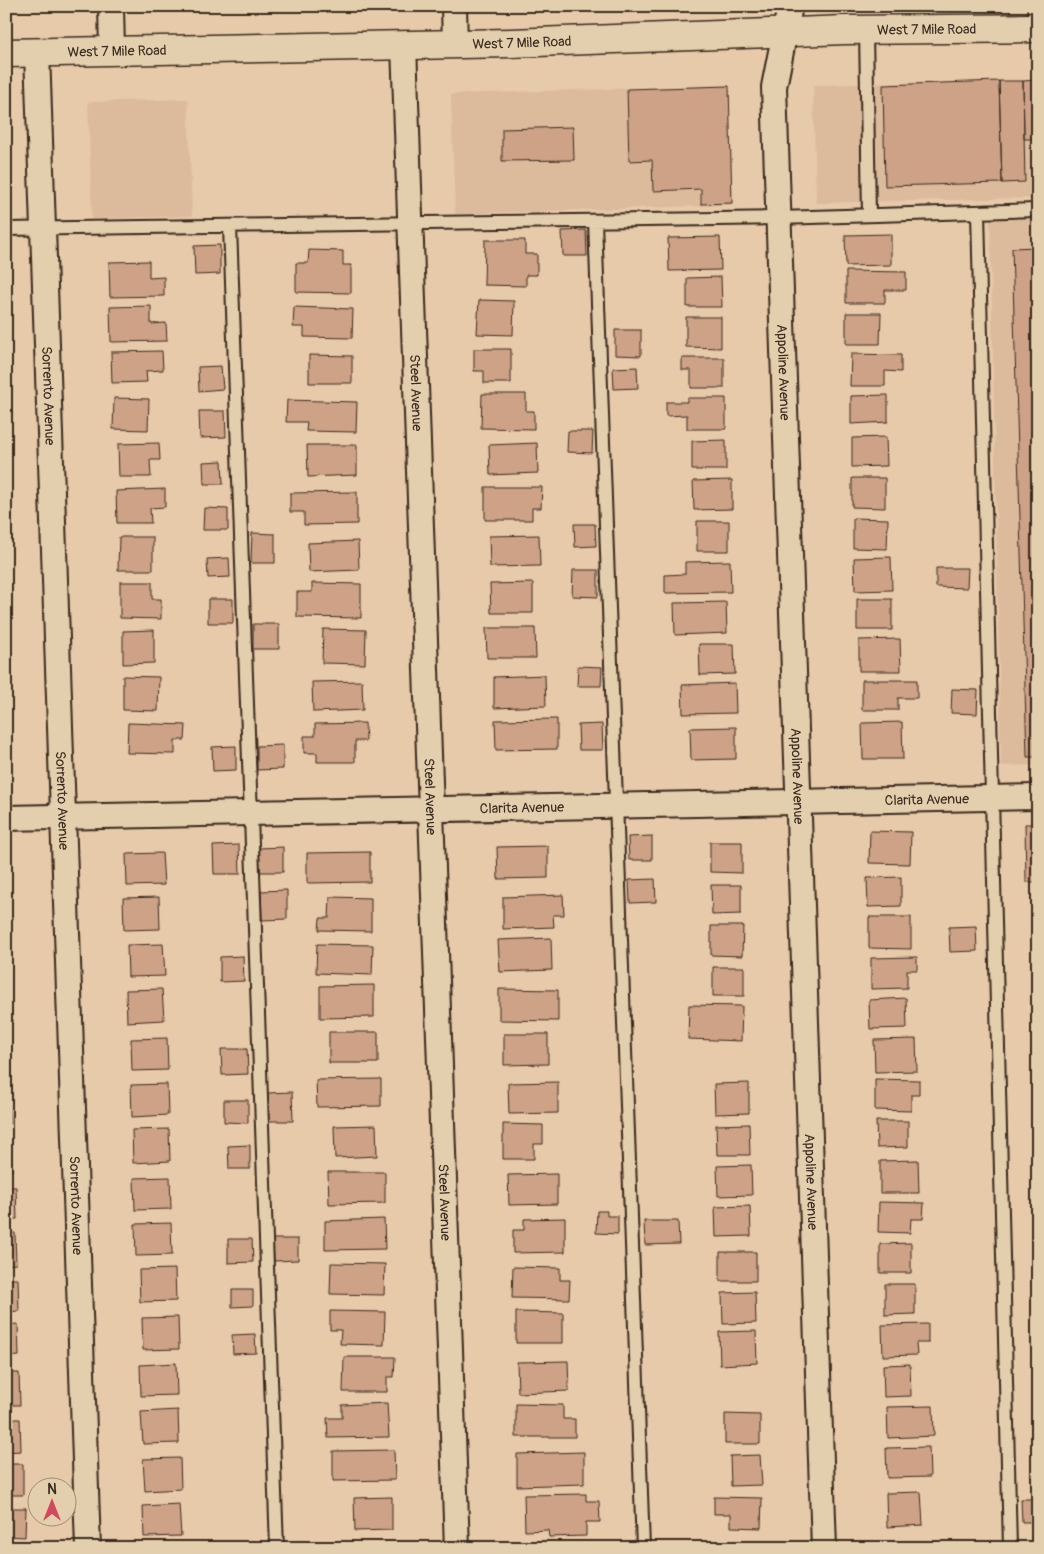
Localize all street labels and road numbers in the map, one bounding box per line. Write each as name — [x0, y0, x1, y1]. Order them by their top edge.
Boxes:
street label: West 7 Mile Road — [877, 20, 976, 38]
street label: West 7 Mile Road — [472, 32, 572, 52]
street label: West 7 Mile Road — [67, 41, 167, 60]
street label: Appoline Avenue — [774, 324, 794, 421]
street label: Sorrento Avenue — [39, 346, 59, 446]
street label: Steel Avenue — [406, 354, 426, 432]
street label: Appoline Avenue — [787, 728, 808, 825]
street label: Sorrento Avenue — [52, 751, 73, 850]
street label: Steel Avenue — [421, 758, 440, 835]
street label: Clarita Avenue — [884, 790, 969, 809]
street label: Clarita Avenue — [480, 798, 564, 817]
street label: Appoline Avenue — [801, 1133, 822, 1230]
street label: Sorrento Avenue — [66, 1155, 87, 1255]
street label: Steel Avenue — [435, 1163, 455, 1241]

